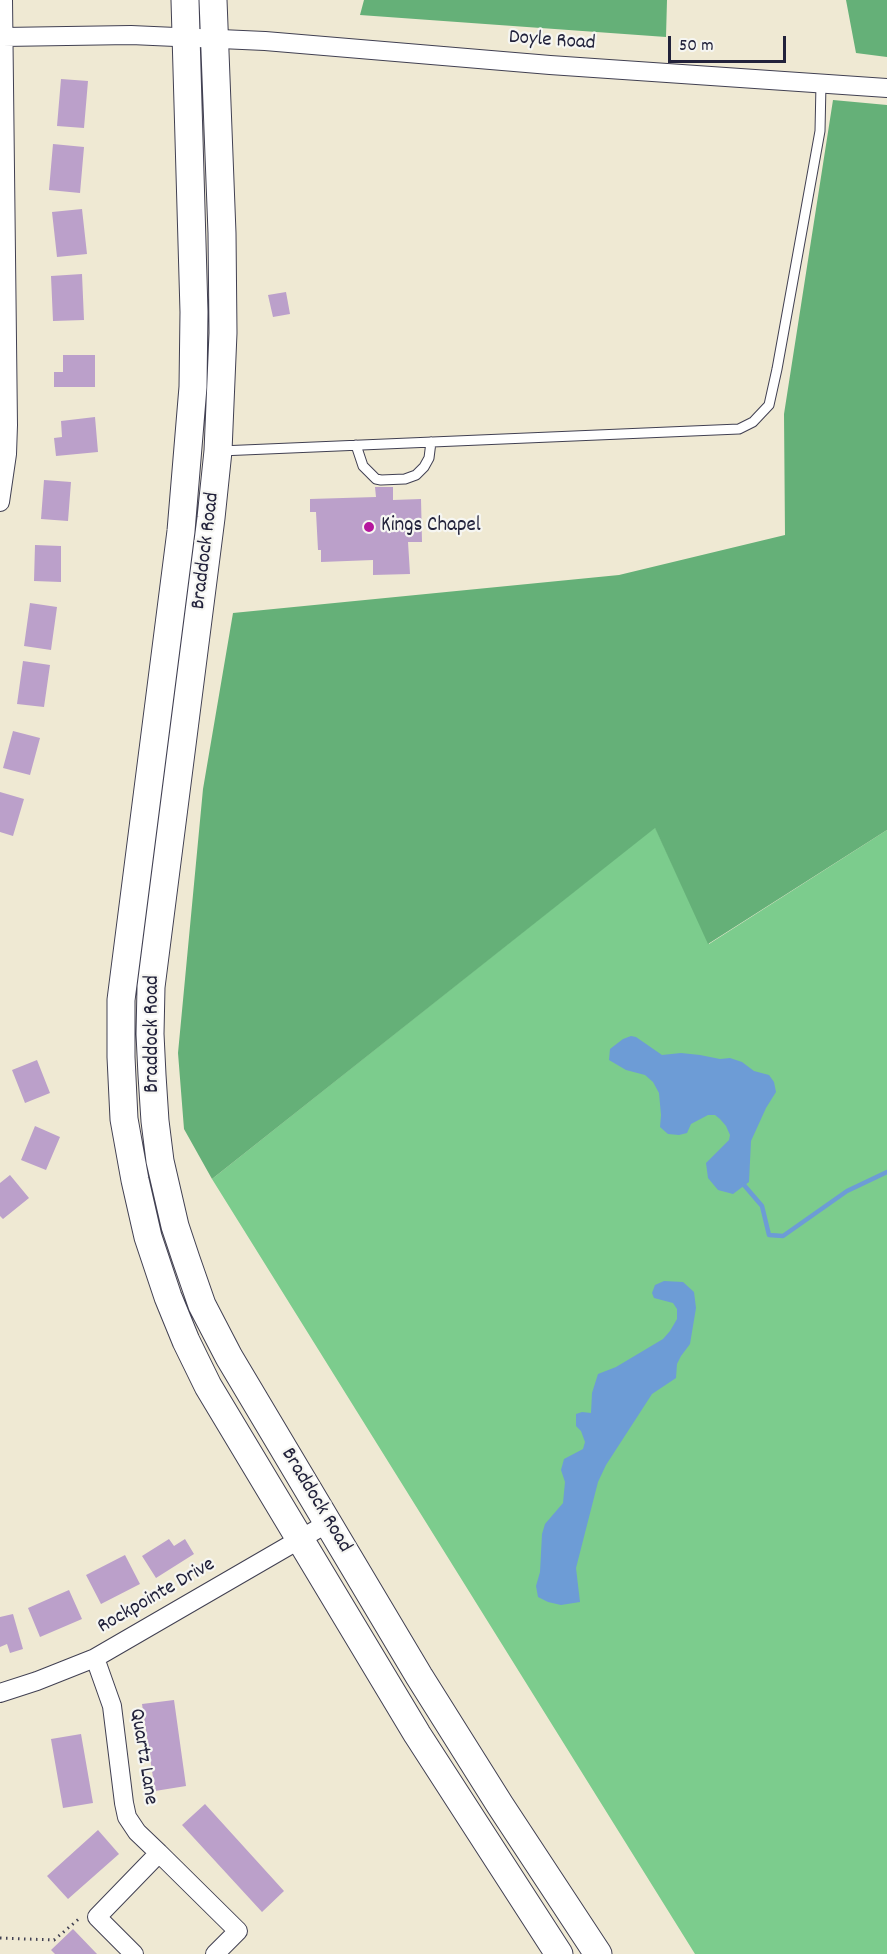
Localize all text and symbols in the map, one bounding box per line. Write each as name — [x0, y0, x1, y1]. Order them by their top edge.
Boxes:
scale bar — [671, 24, 790, 62]
street label: Doyle Road — [508, 26, 596, 58]
text: 50 m — [679, 34, 714, 59]
street label: Braddock Road — [187, 491, 227, 611]
place label: Kings Chapel — [381, 514, 481, 540]
marker: Kings Chapel — [362, 520, 376, 534]
street label: Braddock Road — [141, 975, 167, 1093]
street label: Braddock Road — [274, 1444, 356, 1558]
street label: Rockpointe Drive — [94, 1553, 220, 1641]
street label: Quartz Lane — [122, 1707, 162, 1807]

